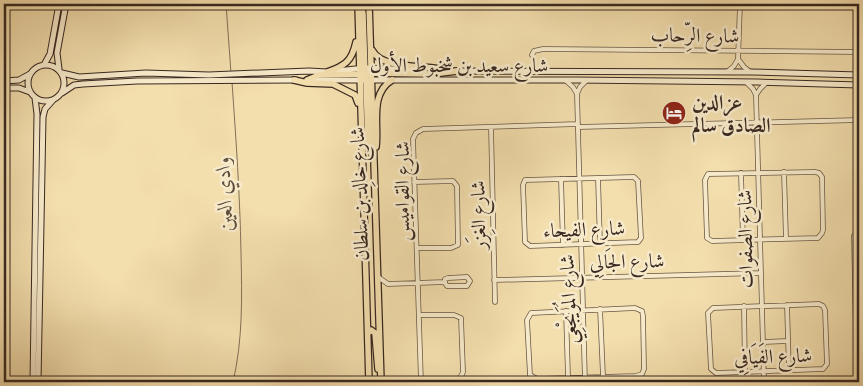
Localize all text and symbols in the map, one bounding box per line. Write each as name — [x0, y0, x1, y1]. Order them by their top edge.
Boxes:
street label: شارع الرِّحاب — [650, 20, 740, 54]
street label: شارع سعيد بن شخبوط الأول — [370, 50, 548, 83]
place label: عزالدين الصادق سالم — [692, 91, 771, 143]
hotel icon: عزالدين الصادق سالم — [661, 100, 687, 126]
street label: شارع خالِد بن سلطان — [346, 126, 379, 261]
street label: شارع القواميس — [391, 141, 420, 241]
water label: وادي العين — [210, 156, 242, 232]
street label: شارع الغِزَر — [463, 180, 497, 252]
street label: شارع الصفوات — [733, 189, 764, 288]
street label: شارع الفيحاء — [543, 217, 626, 248]
street label: شارع الجَالِي — [589, 246, 665, 280]
street label: شارع المُوَيجْعِي — [550, 254, 589, 344]
street label: شارع الفَيَافِي — [733, 341, 813, 376]

